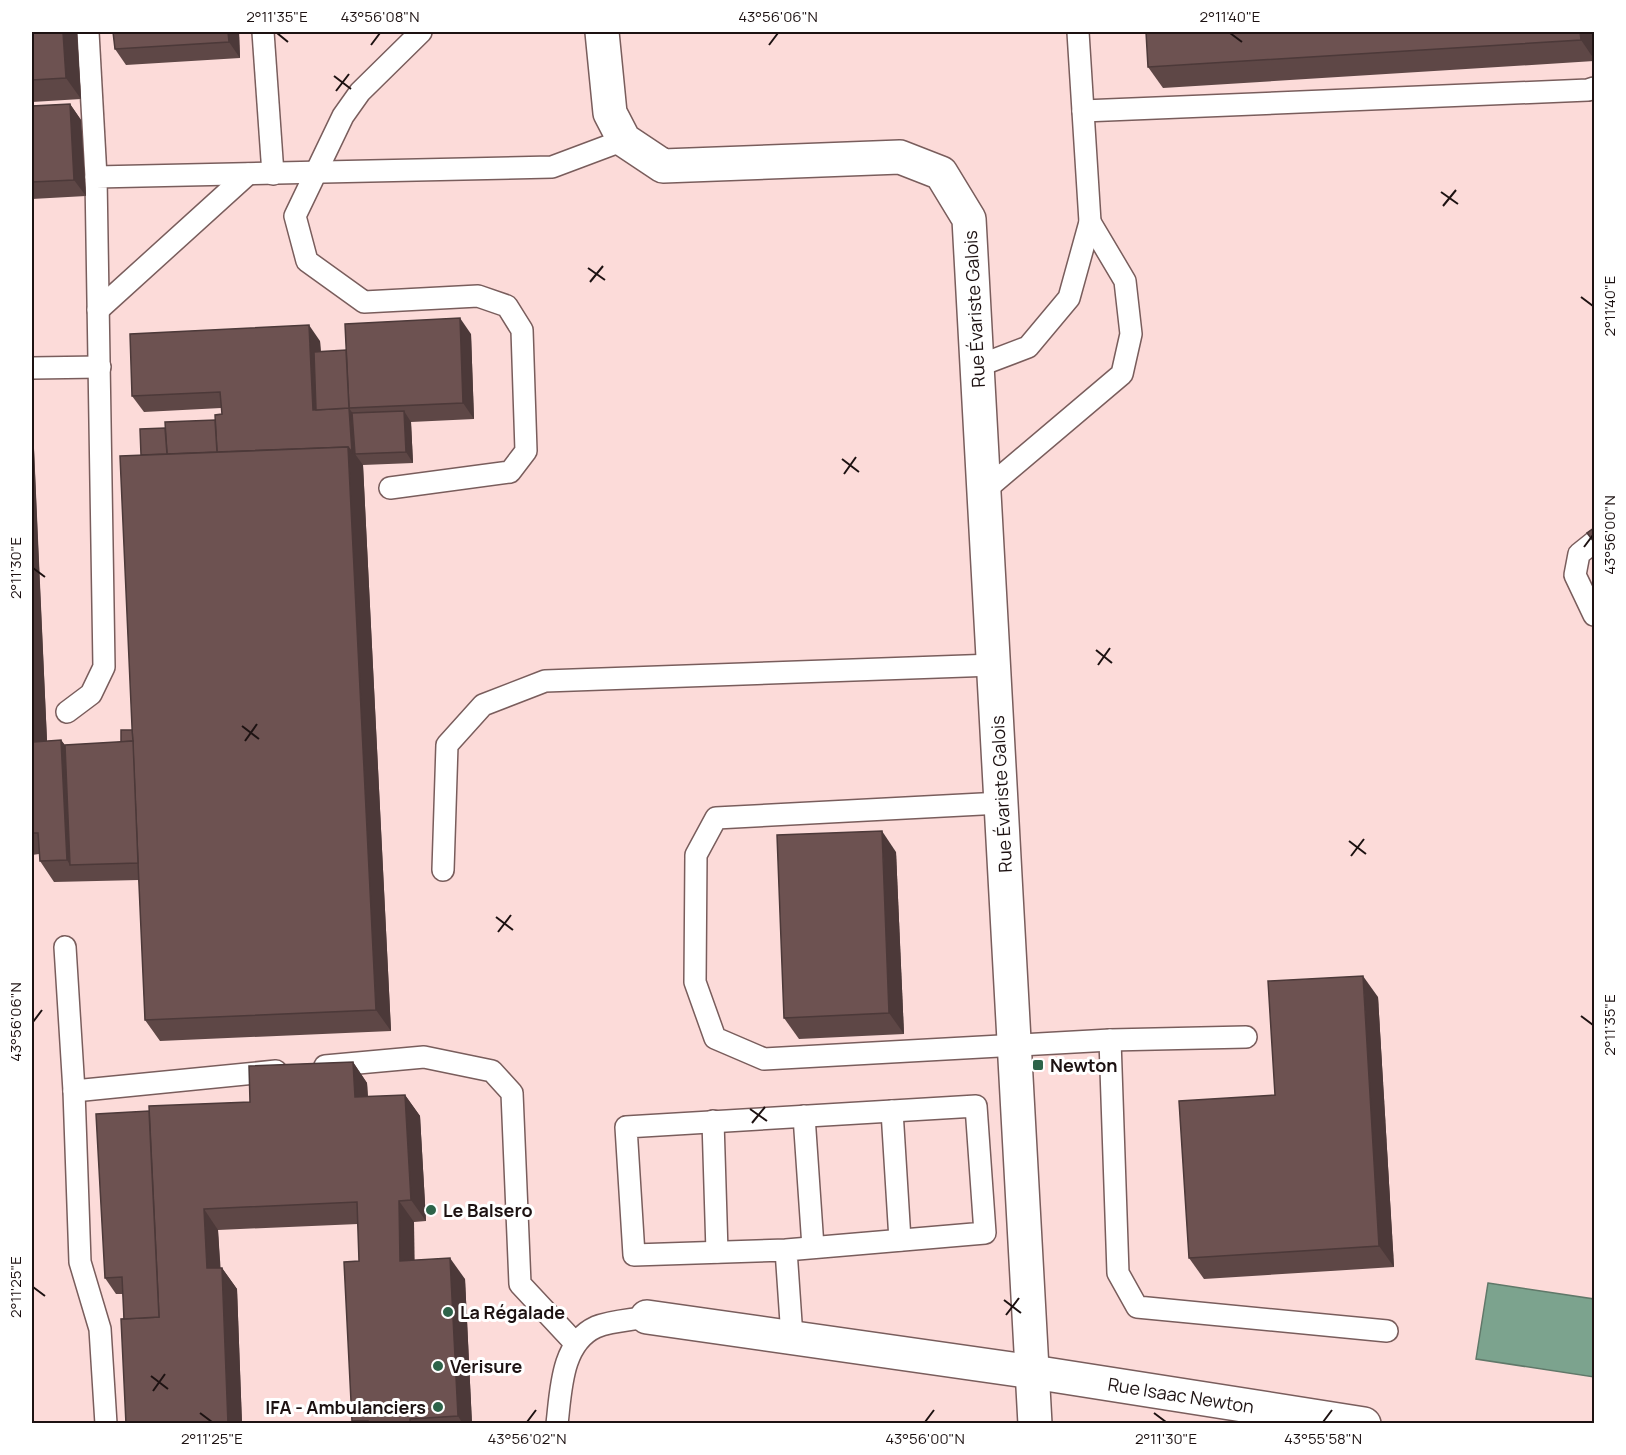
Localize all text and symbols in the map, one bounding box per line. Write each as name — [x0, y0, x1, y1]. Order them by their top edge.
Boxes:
text: 2°11'35"E — [246, 6, 308, 27]
text: 43°56'08"N — [340, 6, 420, 27]
text: 43°56'06"N — [738, 6, 818, 27]
text: 2°11'40"E — [1200, 6, 1260, 27]
street label: Rue Évariste Galois — [958, 230, 990, 388]
text: 2°11'40"E — [1599, 276, 1620, 336]
text: 43°56'00"N — [1599, 495, 1620, 575]
text: 2°11'30"E — [5, 537, 26, 599]
street label: Rue Évariste Galois — [985, 715, 1017, 873]
text: 43°56'06"N — [5, 982, 26, 1062]
text: 2°11'35"E — [1599, 994, 1620, 1056]
place label: Newton — [1050, 1053, 1118, 1077]
marker: Newton — [1031, 1058, 1045, 1072]
place label: Le Balsero — [443, 1198, 533, 1222]
marker: Le Balsero — [424, 1203, 438, 1217]
text: 2°11'25"E — [5, 1256, 26, 1318]
place label: La Régalade — [460, 1300, 565, 1324]
marker: La Régalade — [441, 1305, 455, 1319]
place label: Verisure — [450, 1354, 523, 1378]
marker: Verisure — [431, 1359, 445, 1373]
street label: Rue Isaac Newton — [1106, 1372, 1256, 1418]
place label: IFA - Ambulanciers — [265, 1395, 426, 1419]
marker: IFA - Ambulanciers — [431, 1400, 445, 1414]
text: 2°11'25"E — [181, 1428, 243, 1449]
text: 43°56'02"N — [488, 1428, 566, 1449]
text: 43°56'00"N — [885, 1428, 965, 1449]
text: 2°11'30"E — [1135, 1428, 1197, 1449]
text: 43°55'58"N — [1284, 1428, 1362, 1449]

